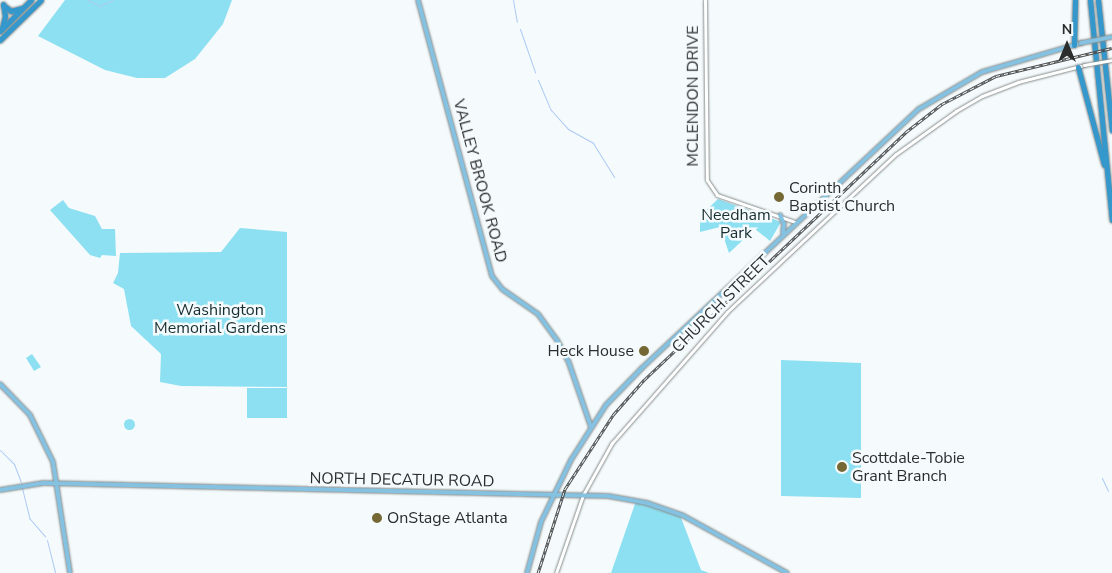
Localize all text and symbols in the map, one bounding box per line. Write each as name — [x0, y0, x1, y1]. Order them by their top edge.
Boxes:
north arrow — [1042, 20, 1092, 70]
text: N — [1062, 20, 1072, 39]
street label: MCLENDON DRIVE — [683, 25, 703, 167]
street label: VALLEY BROOK ROAD — [449, 97, 511, 265]
place label: Corinth Baptist Church — [789, 178, 895, 216]
marker: Corinth Baptist Church — [773, 191, 785, 203]
park label: Needham Park — [701, 205, 771, 243]
street label: CHURCH STREET — [668, 251, 774, 357]
park label: Washington Memorial Gardens — [154, 300, 286, 338]
place label: Heck House — [548, 341, 634, 361]
marker: Heck House — [638, 345, 650, 357]
place label: Scottdale-Tobie Grant Branch — [852, 448, 965, 486]
marker: Scottdale-Tobie Grant Branch — [836, 461, 848, 473]
street label: NORTH DECATUR ROAD — [309, 469, 495, 491]
place label: OnStage Atlanta — [387, 508, 508, 528]
marker: OnStage Atlanta — [371, 512, 383, 524]

